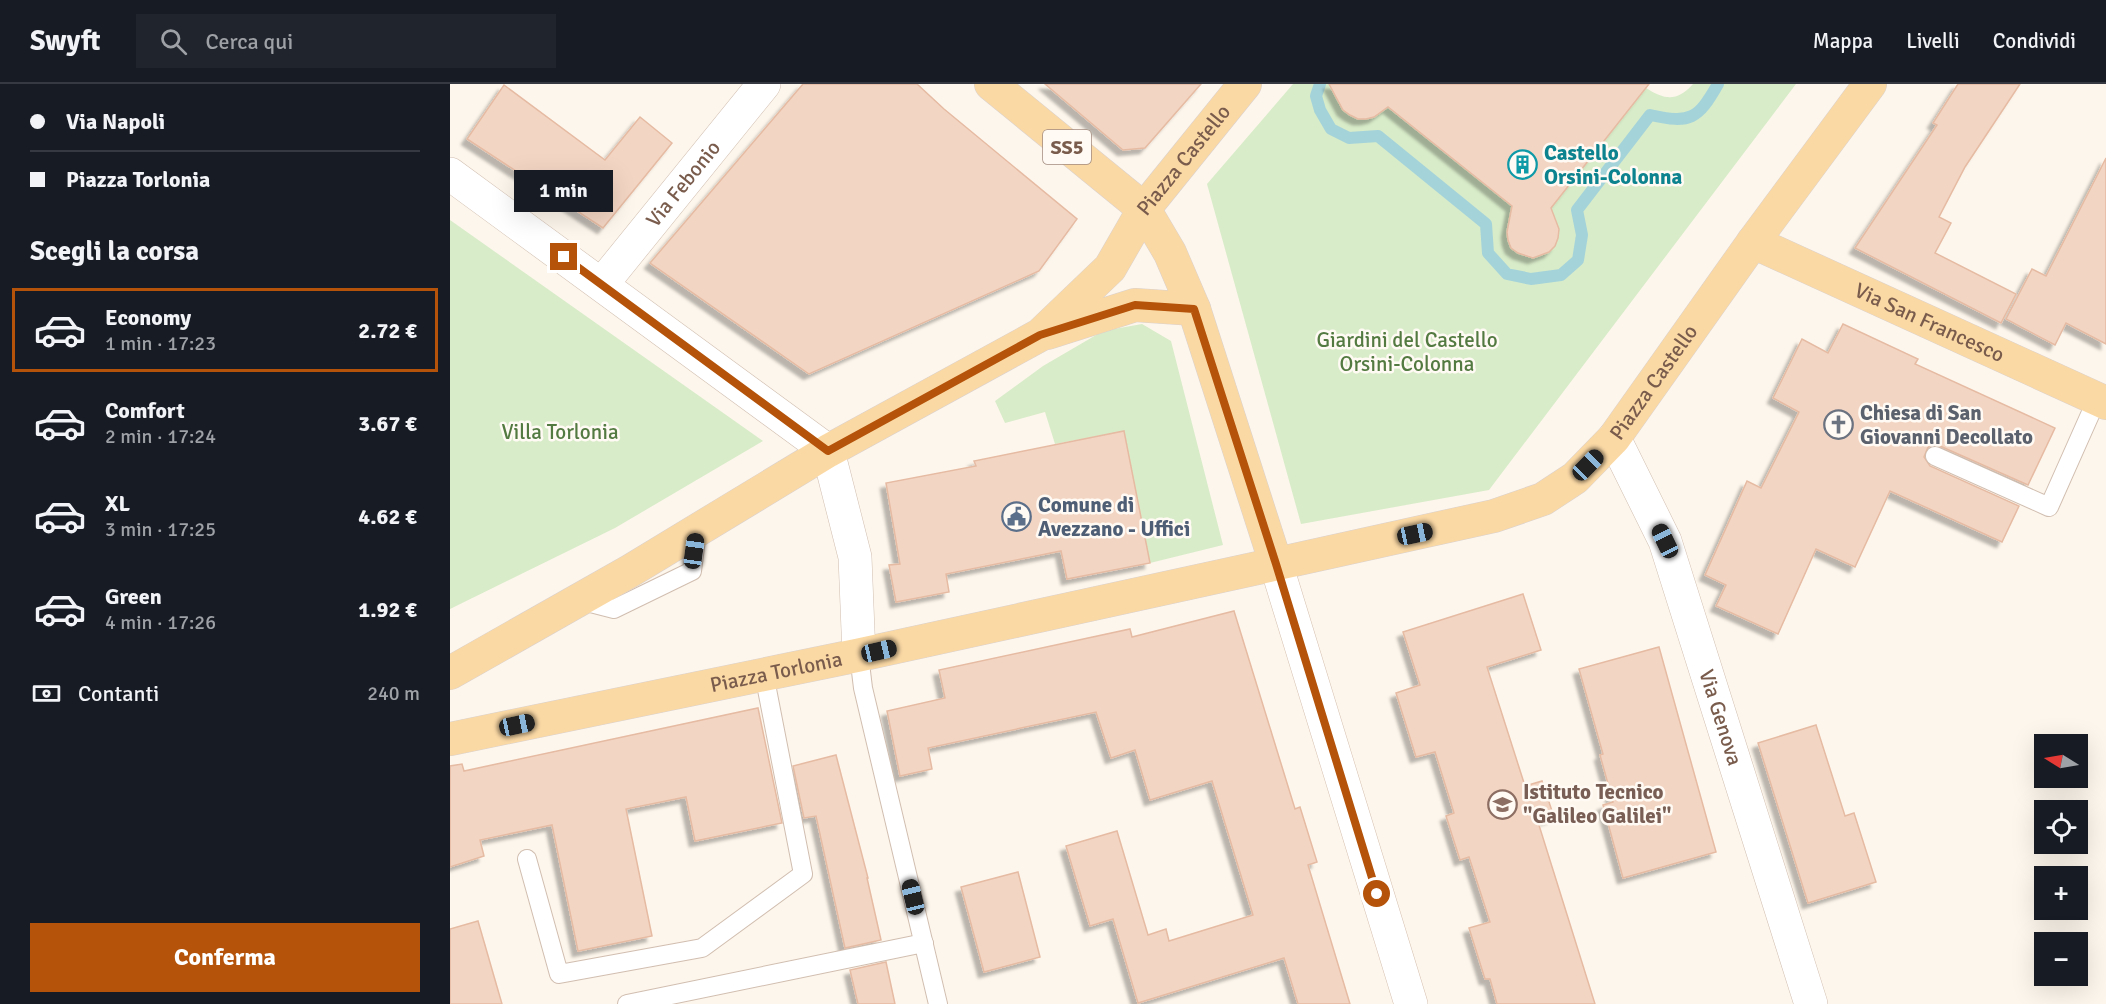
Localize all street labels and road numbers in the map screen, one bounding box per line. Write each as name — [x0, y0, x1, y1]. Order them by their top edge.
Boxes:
street label: Piazza Castello — [1131, 99, 1236, 221]
road number: SS5 — [1043, 130, 1091, 164]
street label: Via Febonio — [640, 135, 726, 232]
street label: Via San Francesco — [1850, 277, 2009, 368]
street label: Piazza Castello — [1604, 320, 1703, 445]
street label: Piazza Torlonia — [708, 646, 845, 698]
street label: Via Genova — [1693, 666, 1748, 769]

